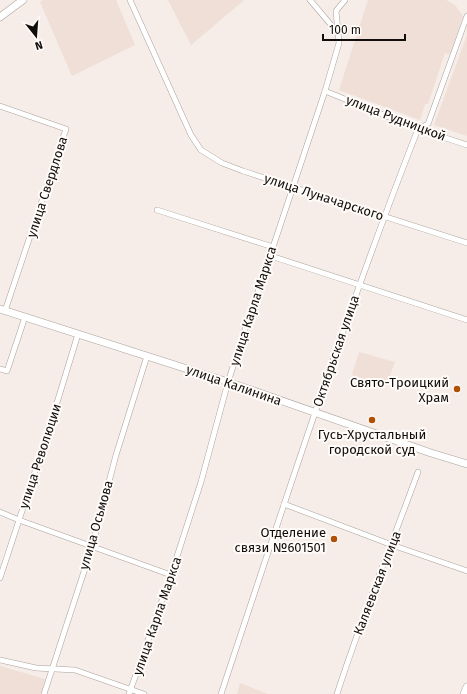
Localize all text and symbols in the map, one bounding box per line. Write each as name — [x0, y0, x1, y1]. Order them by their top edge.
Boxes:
north arrow — [16, 16, 56, 56]
scale bar — [323, 16, 405, 42]
text: 100 m — [329, 23, 361, 37]
text: N — [33, 38, 44, 52]
street label: улица Рудницкой — [344, 92, 448, 144]
street label: улица Свердлова — [24, 135, 70, 239]
street label: улица Луначарского — [262, 171, 386, 223]
street label: улица Карла Маркса — [227, 244, 279, 368]
street label: Октябрьская улица — [310, 293, 362, 409]
street label: улица Калинина — [184, 362, 284, 408]
place label: Свято-Троицкий Храм — [350, 375, 449, 405]
marker: Свято-Троицкий Храм — [452, 384, 462, 394]
street label: улица Революции — [16, 402, 64, 510]
marker: Гусь-Хрустальный городской суд — [367, 415, 377, 425]
place label: Гусь-Хрустальный городской суд — [318, 427, 426, 457]
street label: улица Осьмова — [76, 479, 116, 571]
place label: Отделение связи №601501 — [234, 525, 326, 555]
street label: Каляевская улица — [350, 529, 404, 637]
marker: Отделение связи №601501 — [329, 534, 339, 544]
street label: улица Карла Маркса — [130, 555, 184, 677]

